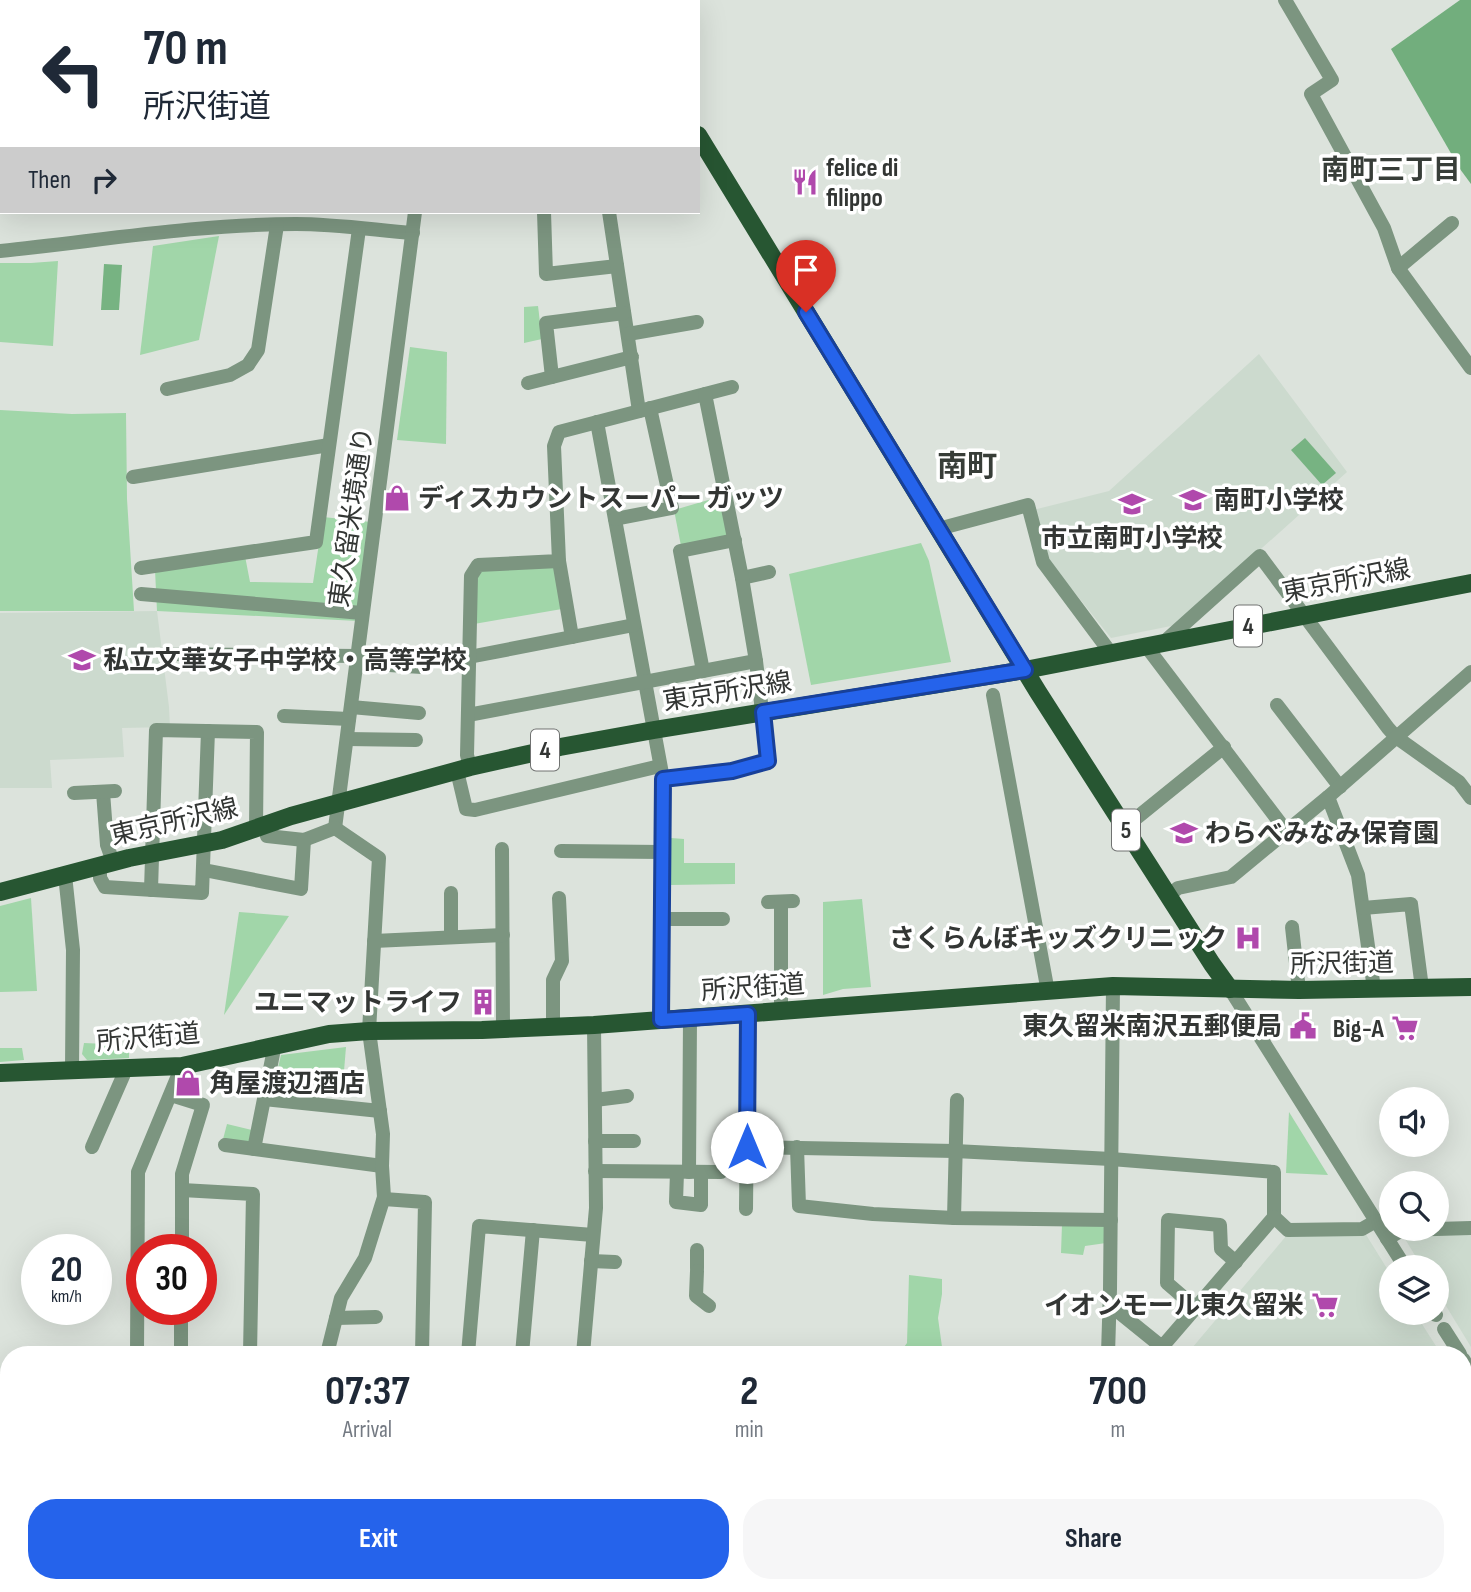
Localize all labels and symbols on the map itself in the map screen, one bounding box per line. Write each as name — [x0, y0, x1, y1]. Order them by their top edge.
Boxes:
place label: felice di filippo — [826, 153, 898, 214]
district label: 南町三丁目 — [1321, 154, 1461, 187]
restaurant icon: felice di filippo — [790, 167, 820, 197]
pin — [776, 240, 836, 312]
street label: 東久留米境通り — [324, 425, 381, 609]
district label: 南町 — [937, 449, 997, 485]
shop icon: ディスカウントスーパー ガッツ — [382, 483, 412, 513]
place label: ディスカウントスーパー ガッツ — [418, 484, 784, 515]
school or university icon: 南町小学校 — [1178, 485, 1208, 515]
place label: 南町小学校 — [1214, 486, 1344, 517]
school or university icon: 市立南町小学校 — [1117, 489, 1147, 519]
place label: 市立南町小学校 — [1041, 524, 1223, 555]
street label: 東京所沢線 — [1280, 554, 1413, 609]
road number: 4 — [1234, 606, 1262, 646]
school or university icon: 私立文華女子中学校・高等学校 — [67, 645, 97, 675]
place label: 私立文華女子中学校・高等学校 — [103, 646, 467, 677]
street label: 東京所沢線 — [661, 667, 794, 718]
road number: 4 — [531, 730, 559, 770]
street label: 東京所沢線 — [108, 793, 241, 852]
road number: 5 — [1112, 810, 1140, 850]
school or university icon: わらべみなみ保育園 — [1169, 818, 1199, 848]
place label: わらべみなみ保育園 — [1205, 819, 1439, 850]
hospital icon: さくらんぼキッズクリニック — [1233, 923, 1263, 953]
place label: さくらんぼキッズクリニック — [889, 924, 1227, 955]
street label: 所沢街道 — [1290, 948, 1394, 981]
street label: 所沢街道 — [700, 969, 806, 1008]
building icon: ユニマットライフ — [468, 987, 498, 1017]
place label: ユニマットライフ — [254, 988, 462, 1019]
public building icon: 東久留米南沢五郵便局 — [1288, 1011, 1318, 1041]
place label: 東久留米南沢五郵便局 — [1022, 1012, 1282, 1043]
supermarket icon: Big-A — [1390, 1013, 1420, 1043]
place label: Big-A — [1333, 1014, 1385, 1045]
street label: 所沢街道 — [95, 1019, 201, 1058]
shop icon: 角屋渡辺酒店 — [173, 1068, 203, 1098]
place label: 角屋渡辺酒店 — [209, 1069, 365, 1100]
position arrow — [710, 1110, 784, 1184]
speed limit sign: 30 — [126, 1234, 217, 1325]
supermarket icon: イオンモール東久留米 — [1310, 1290, 1340, 1320]
place label: イオンモール東久留米 — [1044, 1291, 1304, 1322]

